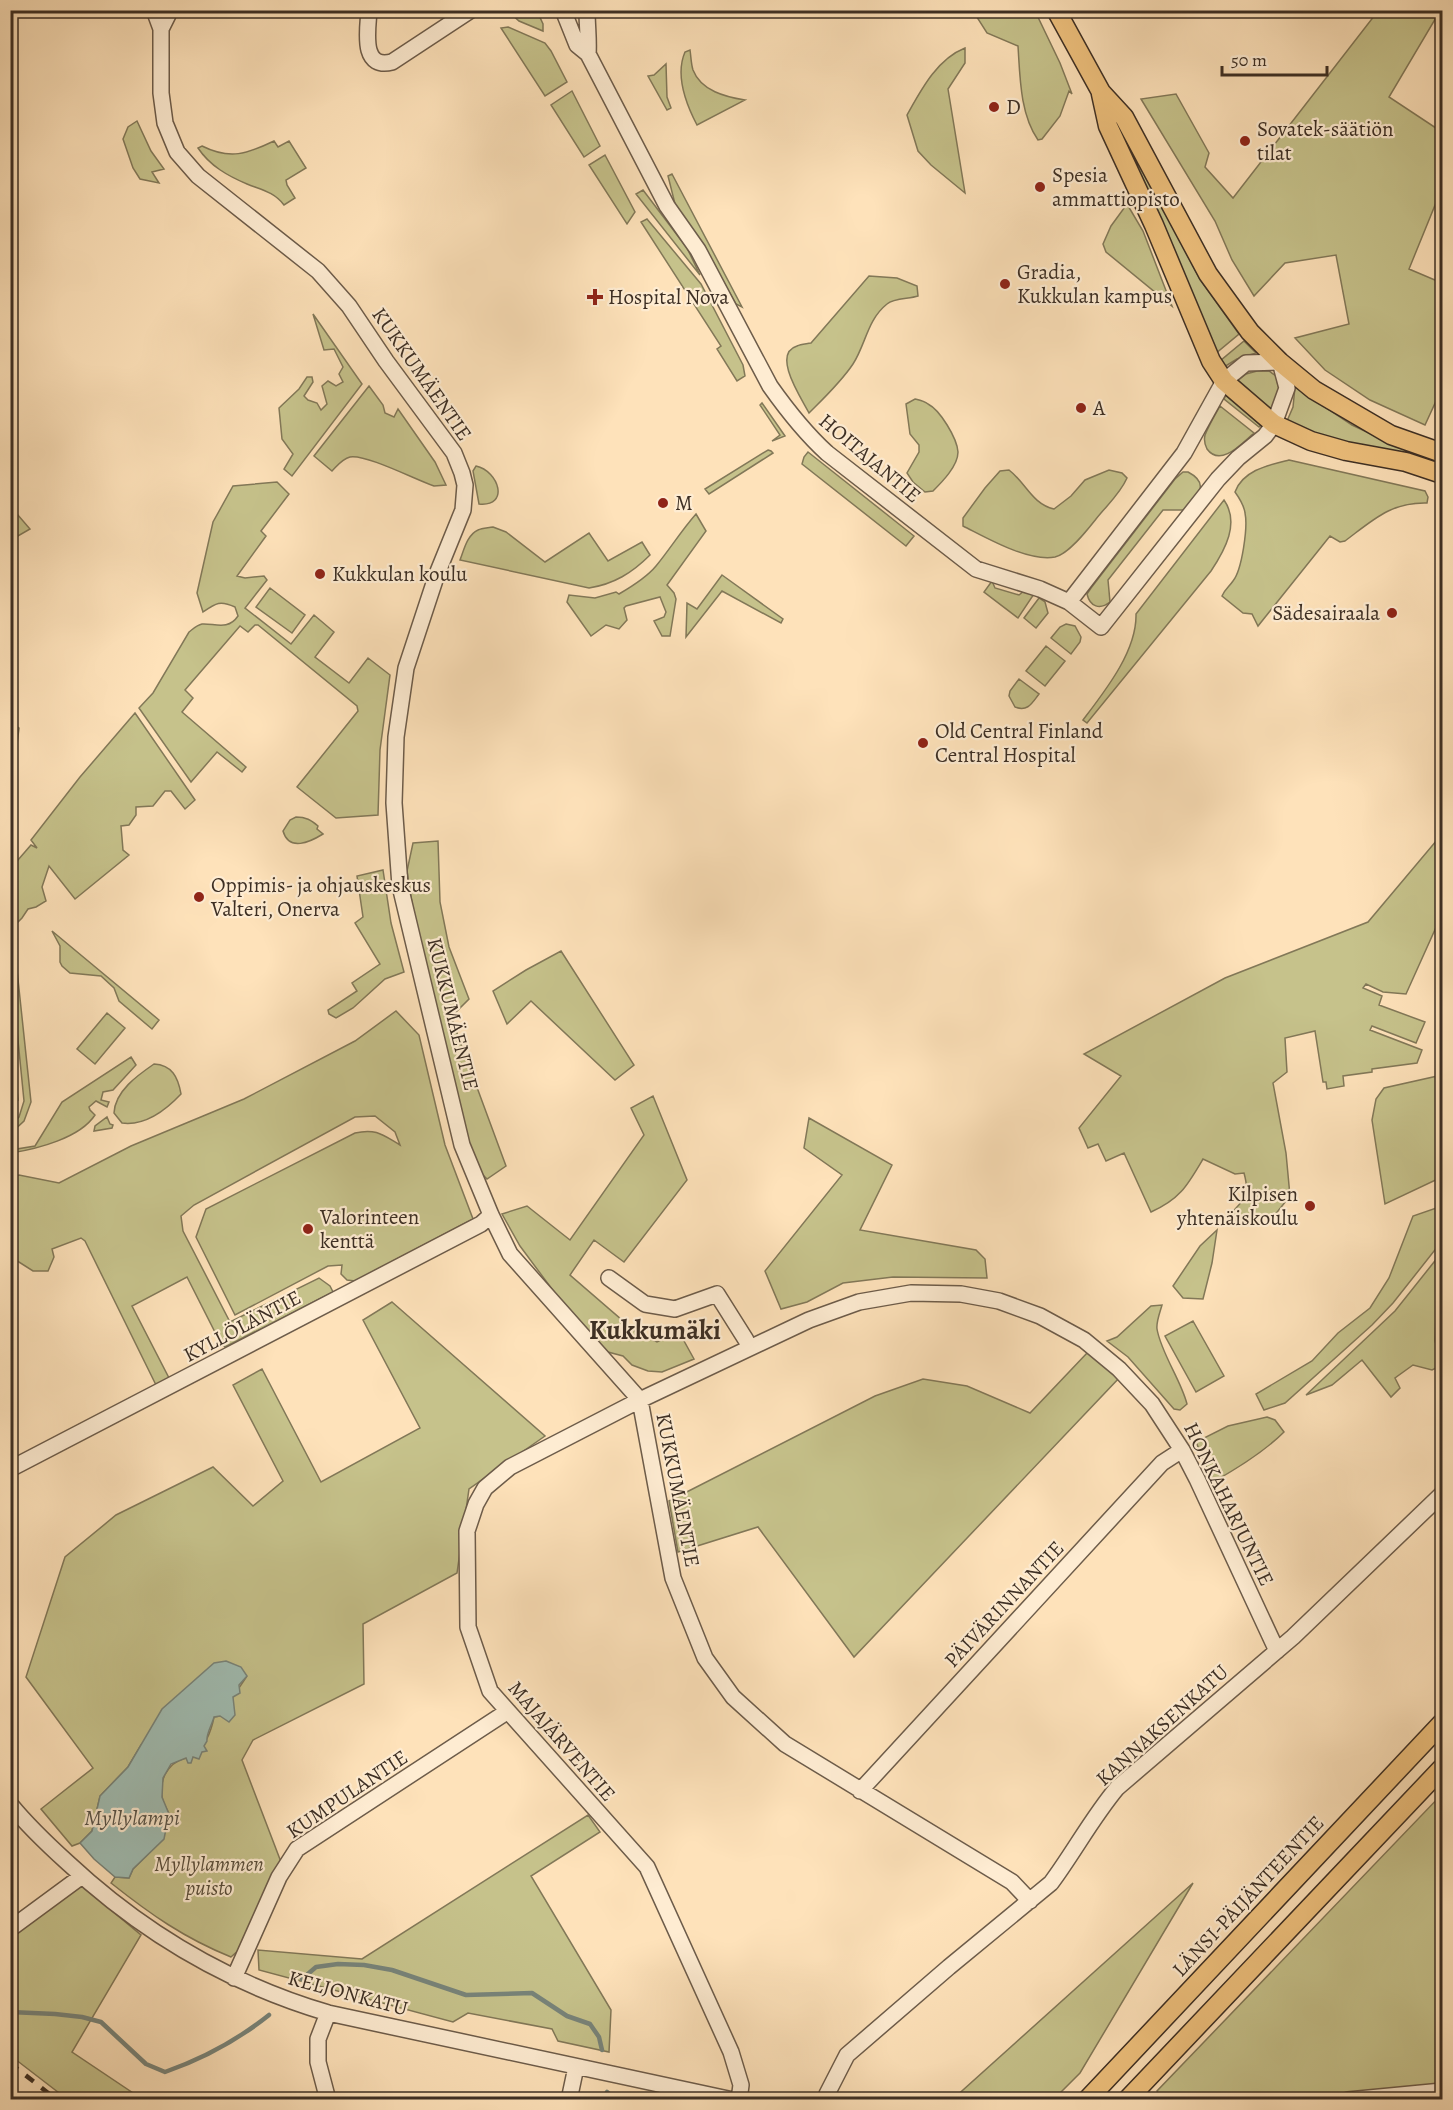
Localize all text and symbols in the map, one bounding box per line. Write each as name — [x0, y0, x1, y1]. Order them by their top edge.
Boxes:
scale bar — [1222, 39, 1327, 77]
text: 50 m — [1231, 48, 1267, 72]
place label: D — [1006, 93, 1021, 121]
marker: D — [987, 100, 1001, 114]
place label: Sovatek-säätiön tilat — [1257, 115, 1394, 167]
marker: Sovatek-säätiön tilat — [1238, 134, 1252, 148]
place label: Spesia ammattiopisto — [1052, 161, 1180, 213]
marker: Spesia ammattiopisto — [1033, 180, 1047, 194]
place label: Gradia, Kukkulan kampus — [1017, 258, 1172, 310]
marker: Gradia, Kukkulan kampus — [998, 277, 1012, 291]
place label: Hospital Nova — [608, 283, 729, 311]
marker: Hospital Nova — [586, 288, 604, 306]
street label: KUKKUMÄENTIE — [366, 302, 478, 446]
place label: A — [1092, 394, 1106, 422]
marker: A — [1074, 401, 1088, 415]
street label: HOITAJANTIE — [813, 407, 927, 509]
place label: M — [675, 489, 693, 517]
marker: M — [656, 496, 670, 510]
place label: Kukkulan koulu — [332, 560, 468, 588]
marker: Kukkulan koulu — [313, 567, 327, 581]
place label: Sädesairaala — [1272, 599, 1380, 627]
marker: Sädesairaala — [1385, 606, 1399, 620]
place label: Old Central Finland Central Hospital — [935, 717, 1104, 769]
marker: Old Central Finland Central Hospital — [916, 736, 930, 750]
place label: Oppimis- ja ohjauskeskus Valteri, Onerva — [210, 871, 431, 923]
marker: Oppimis- ja ohjauskeskus Valteri, Onerva — [192, 890, 206, 904]
street label: KUKKUMÄENTIE — [420, 935, 486, 1093]
place label: Kilpisen yhtenäiskoulu — [1176, 1180, 1299, 1232]
marker: Kilpisen yhtenäiskoulu — [1303, 1199, 1317, 1213]
place label: Valorinteen kenttä — [319, 1203, 419, 1255]
marker: Valorinteen kenttä — [301, 1222, 315, 1236]
street label: KYLLÖLÄNTIE — [178, 1283, 306, 1369]
district label: Kukkumäki — [589, 1312, 721, 1348]
street label: KUKKUMÄENTIE — [649, 1410, 707, 1570]
street label: HONKAHARJUNTIE — [1177, 1418, 1281, 1590]
street label: PÄIVÄRINNANTIE — [938, 1535, 1070, 1673]
street label: KANNAKSENKATU — [1090, 1658, 1234, 1792]
street label: MAJAJÄRVENTIE — [502, 1675, 622, 1807]
street label: KUMPULANTIE — [281, 1743, 413, 1845]
water label: Myllylampi — [84, 1803, 180, 1833]
street label: LÄNSI-PÄIJÄNTEENTIE — [1166, 1809, 1330, 1983]
park label: Myllylammen puisto — [154, 1850, 264, 1902]
street label: KELJONKATU — [285, 1964, 411, 2022]

